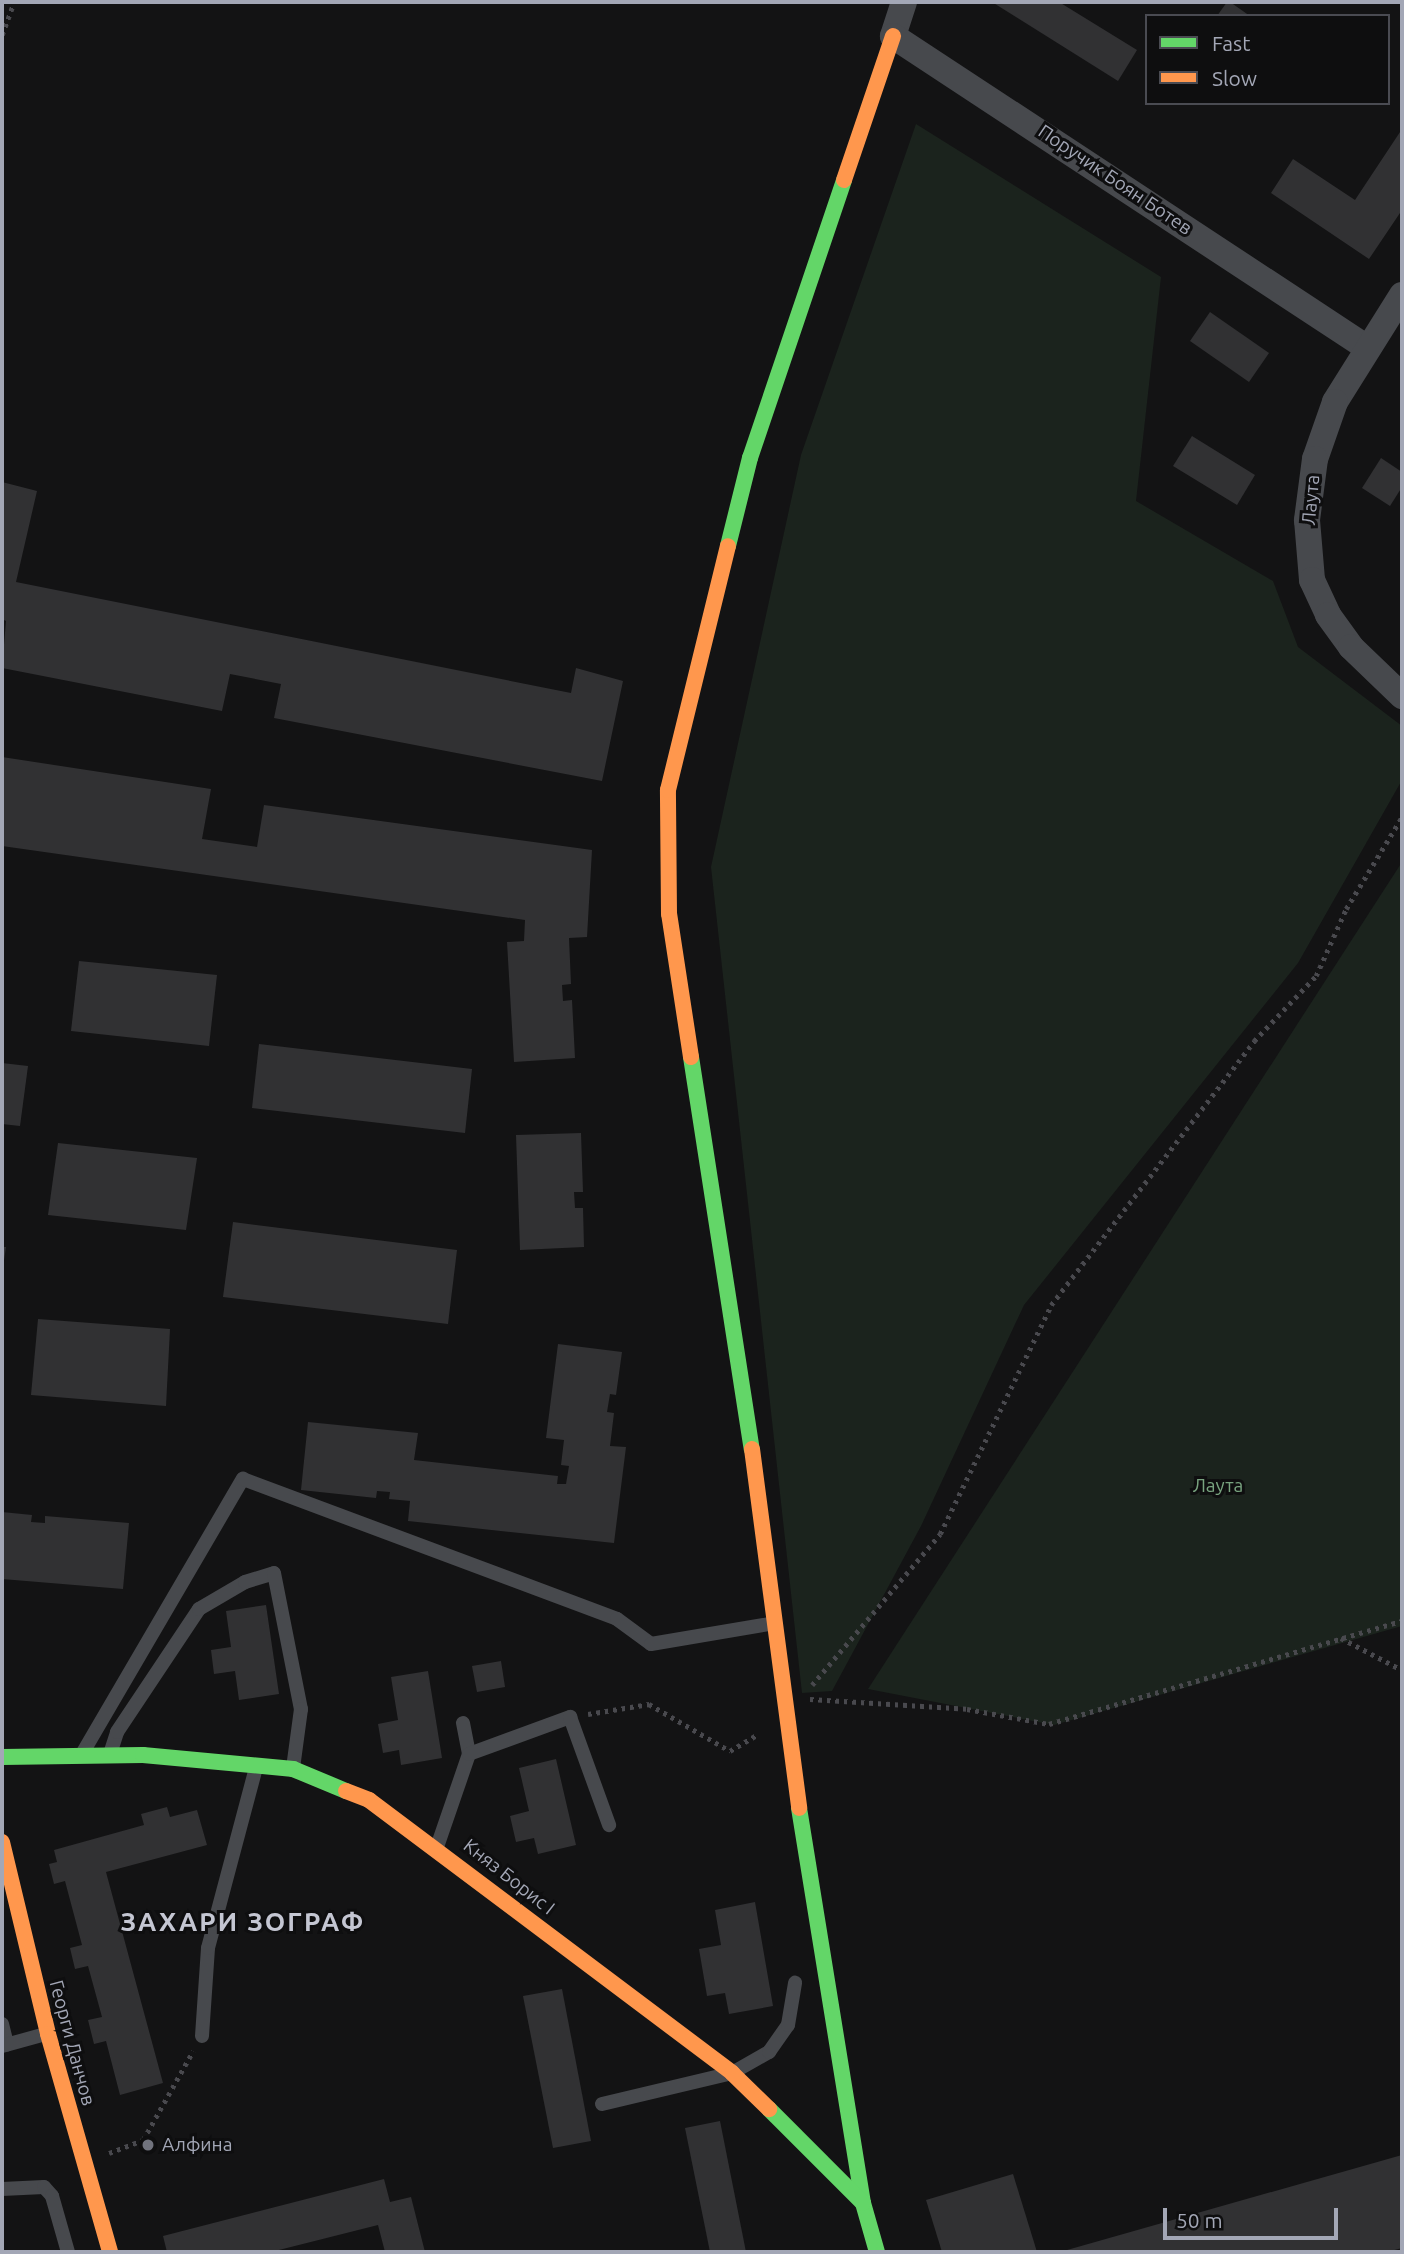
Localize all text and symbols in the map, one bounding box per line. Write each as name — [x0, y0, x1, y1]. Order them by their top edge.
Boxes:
legend — [1145, 14, 1390, 105]
text: Fast — [1212, 31, 1250, 55]
text: Slow — [1212, 66, 1257, 90]
street label: Поручик Боян Ботев — [1034, 120, 1196, 240]
street label: Лаута — [1297, 474, 1325, 526]
park label: Лаута — [1193, 1475, 1243, 1497]
street label: Княз Борис I — [459, 1834, 559, 1920]
district label: ЗАХАРИ ЗОГРАФ — [122, 1906, 364, 1938]
street label: Георги Данчов — [44, 1978, 100, 2108]
place label: Алфина — [162, 2134, 232, 2156]
marker: Алфина — [140, 2137, 156, 2153]
scale bar — [1166, 2194, 1341, 2238]
text: 50 m — [1176, 2208, 1223, 2232]

